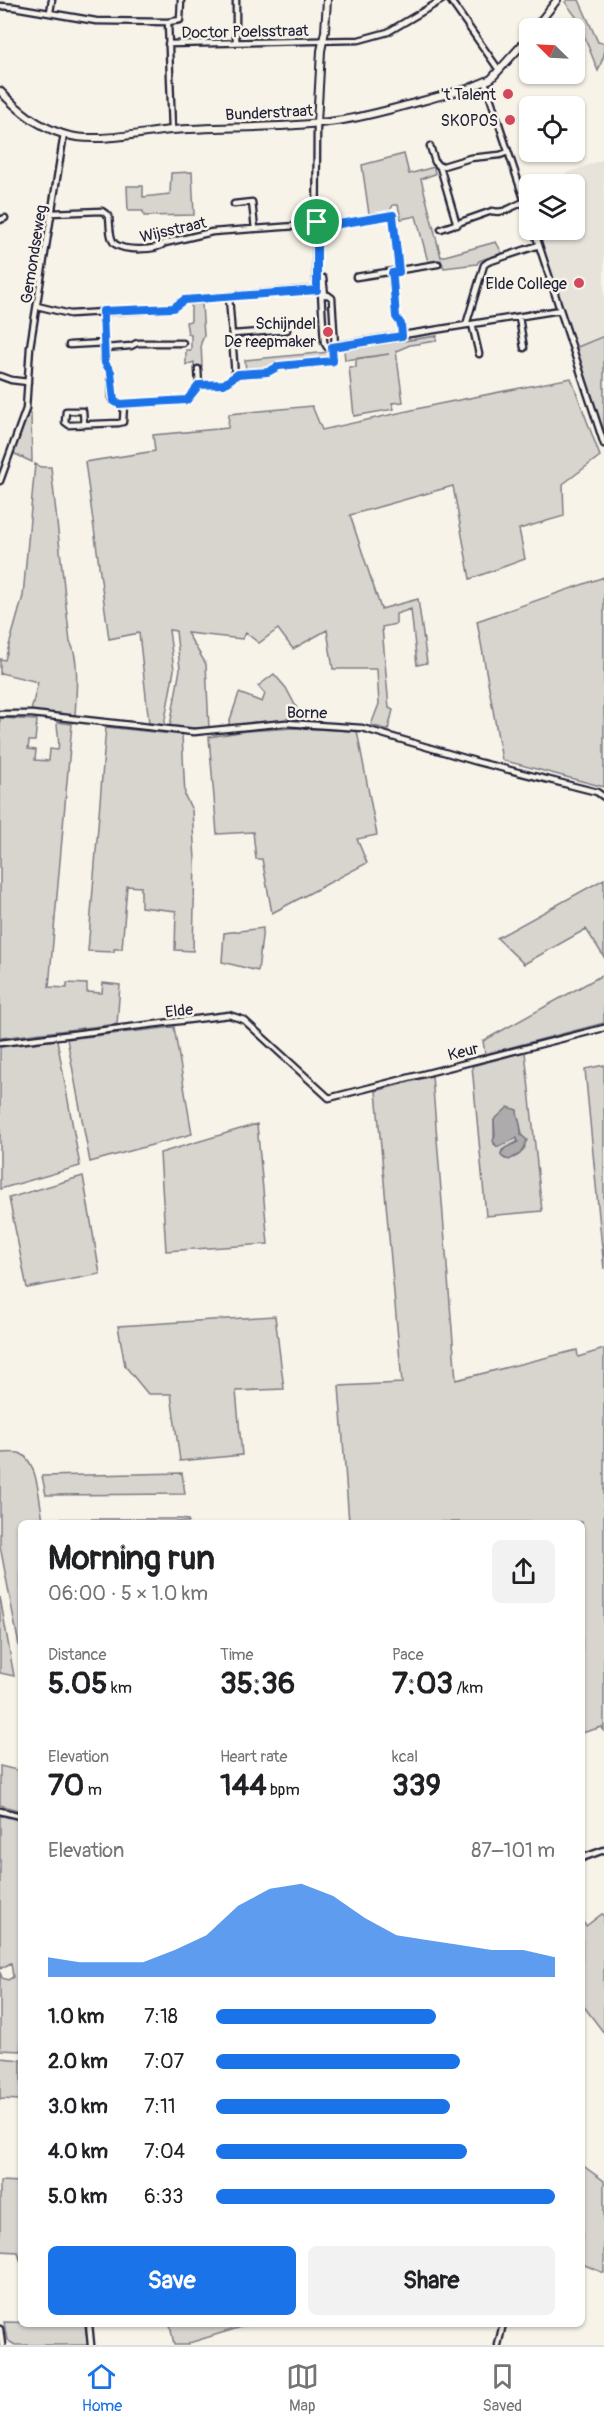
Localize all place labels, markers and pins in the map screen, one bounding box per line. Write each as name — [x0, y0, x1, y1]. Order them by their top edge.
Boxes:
place label: 't Talent — [441, 85, 497, 105]
marker: 't Talent — [501, 87, 515, 101]
place label: SKOPOS — [441, 111, 498, 131]
marker: SKOPOS — [503, 113, 517, 127]
pin — [291, 196, 342, 247]
place label: Elde College — [486, 274, 567, 294]
marker: Elde College — [572, 276, 586, 290]
place label: Schijndel De reepmaker — [224, 314, 316, 352]
marker: Schijndel De reepmaker — [321, 325, 335, 339]

